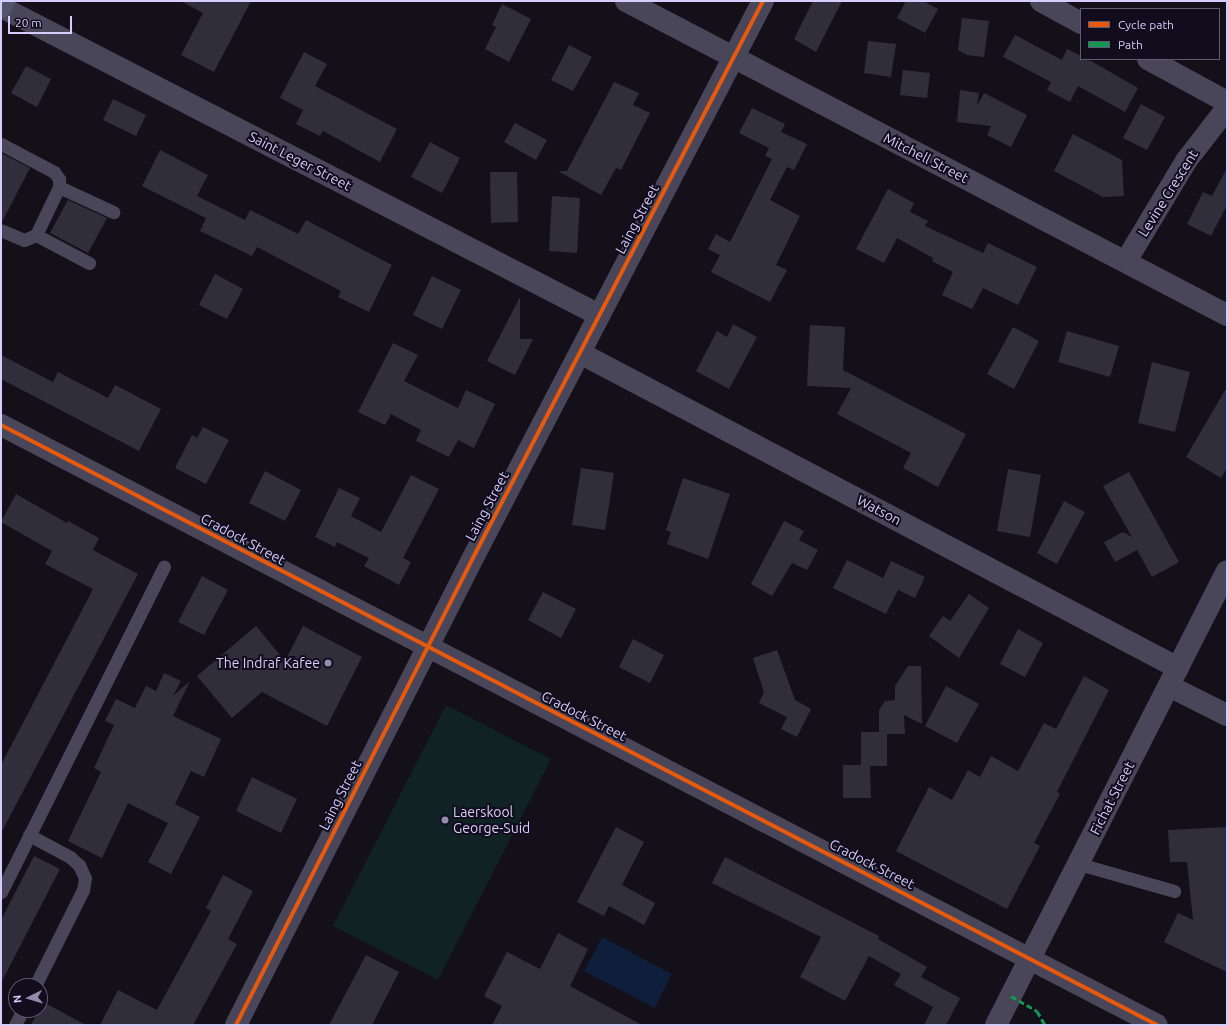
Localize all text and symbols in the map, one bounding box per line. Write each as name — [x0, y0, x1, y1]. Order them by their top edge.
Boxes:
scale bar — [10, 8, 74, 34]
legend — [1080, 8, 1220, 60]
text: 20 m — [15, 16, 42, 29]
text: Cycle path — [1118, 18, 1174, 31]
text: Path — [1118, 38, 1143, 51]
street label: Saint Leger Street — [246, 128, 354, 194]
street label: Mitchell Street — [881, 129, 971, 187]
street label: Levine Crescent — [1135, 146, 1201, 240]
street label: Laing Street — [612, 181, 662, 257]
street label: Laing Street — [462, 468, 512, 544]
street label: Watson — [854, 491, 904, 529]
street label: Cradock Street — [198, 510, 288, 568]
place label: The Indraf Kafee — [216, 655, 320, 671]
marker: The Indraf Kafee — [323, 658, 333, 668]
street label: Cradock Street — [539, 687, 629, 745]
street label: Laing Street — [315, 757, 365, 833]
street label: Fichat Street — [1086, 758, 1138, 838]
place label: Laerskool George-Suid — [453, 804, 530, 836]
marker: Laerskool George-Suid — [440, 815, 450, 825]
street label: Cradock Street — [827, 835, 917, 893]
north arrow — [8, 978, 48, 1018]
text: N — [11, 994, 23, 1004]

